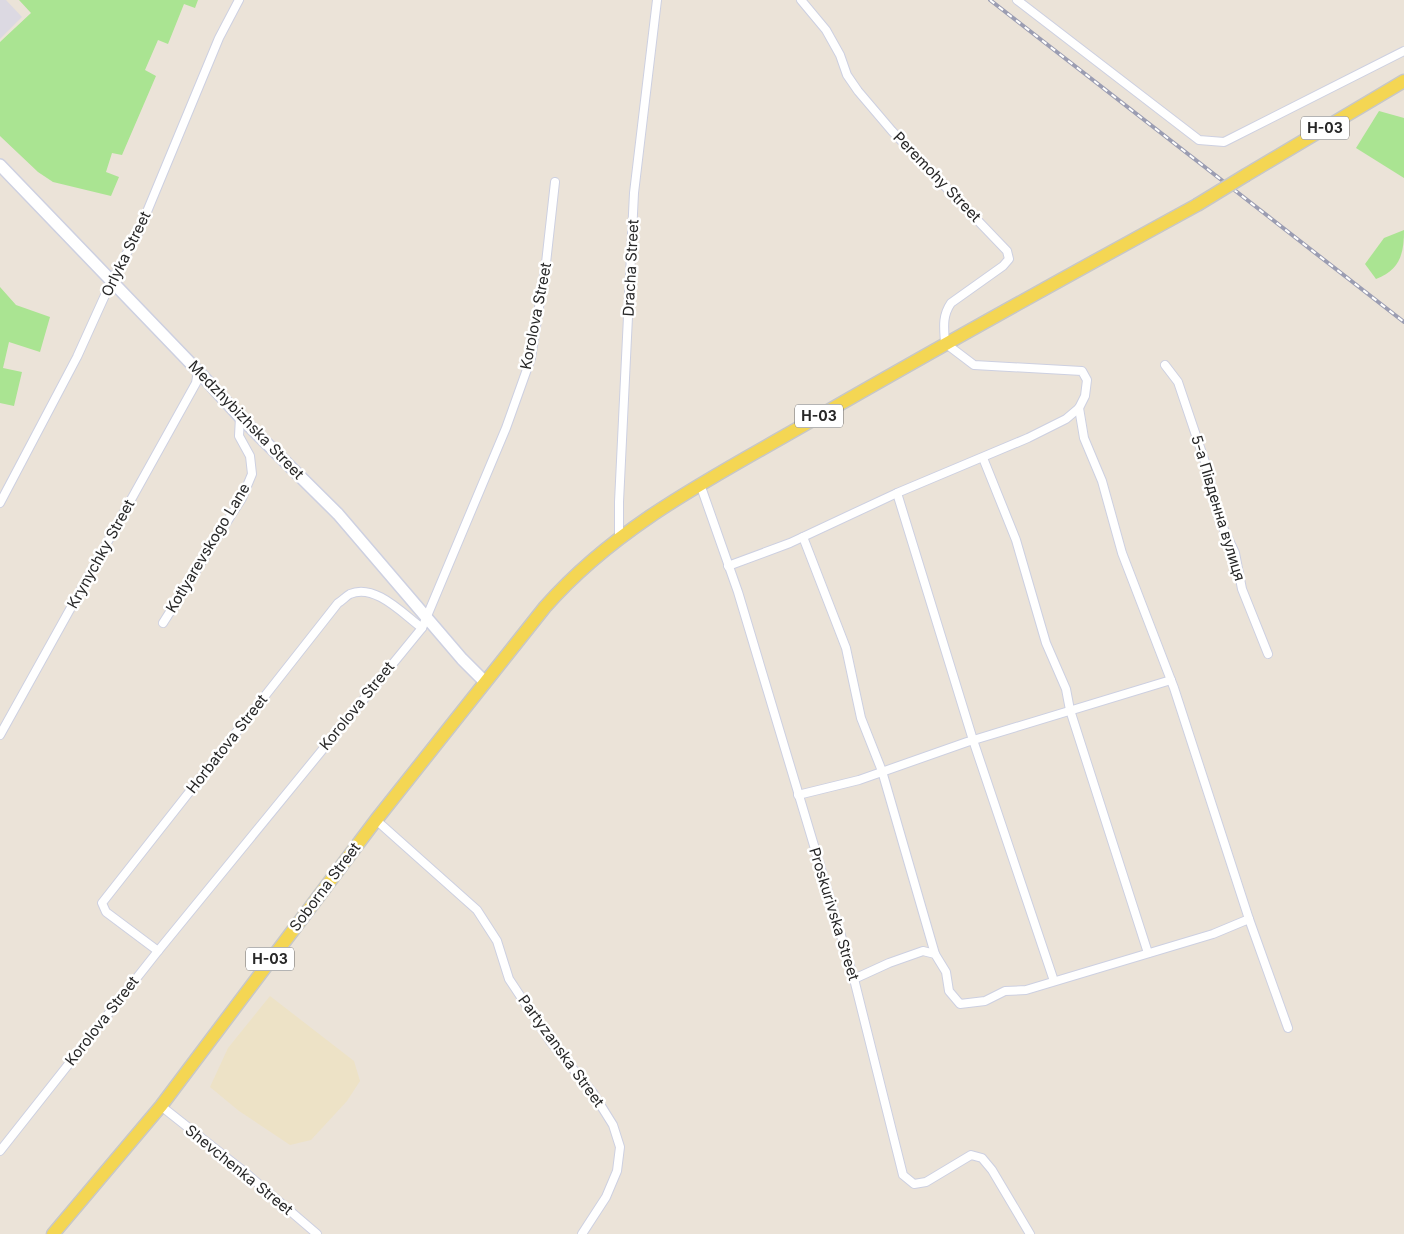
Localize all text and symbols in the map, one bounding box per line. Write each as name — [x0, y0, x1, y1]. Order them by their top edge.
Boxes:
road number: Н-03 — [1301, 116, 1349, 140]
street label: Peremohy Street — [889, 128, 985, 226]
street label: Orlyka Street — [97, 208, 154, 300]
street label: Dracha Street — [618, 219, 643, 317]
street label: Korolova Street — [516, 261, 555, 371]
street label: Medzhybizhska Street — [185, 356, 308, 483]
road number: Н-03 — [795, 404, 843, 428]
street label: 5-а Південна вулиця — [1187, 433, 1250, 583]
street label: Kotlyarevskogo Lane — [161, 479, 254, 616]
street label: Krynychky Street — [63, 496, 138, 612]
street label: Korolova Street — [315, 657, 398, 754]
street label: Horbatova Street — [182, 690, 271, 797]
street label: Soborna Street — [285, 838, 364, 935]
street label: Proskurivska Street — [805, 845, 864, 983]
road number: Н-03 — [246, 948, 294, 971]
street label: Korolova Street — [61, 972, 143, 1069]
street label: Partyzanska Street — [514, 991, 609, 1111]
street label: Shevchenka Street — [182, 1120, 297, 1219]

